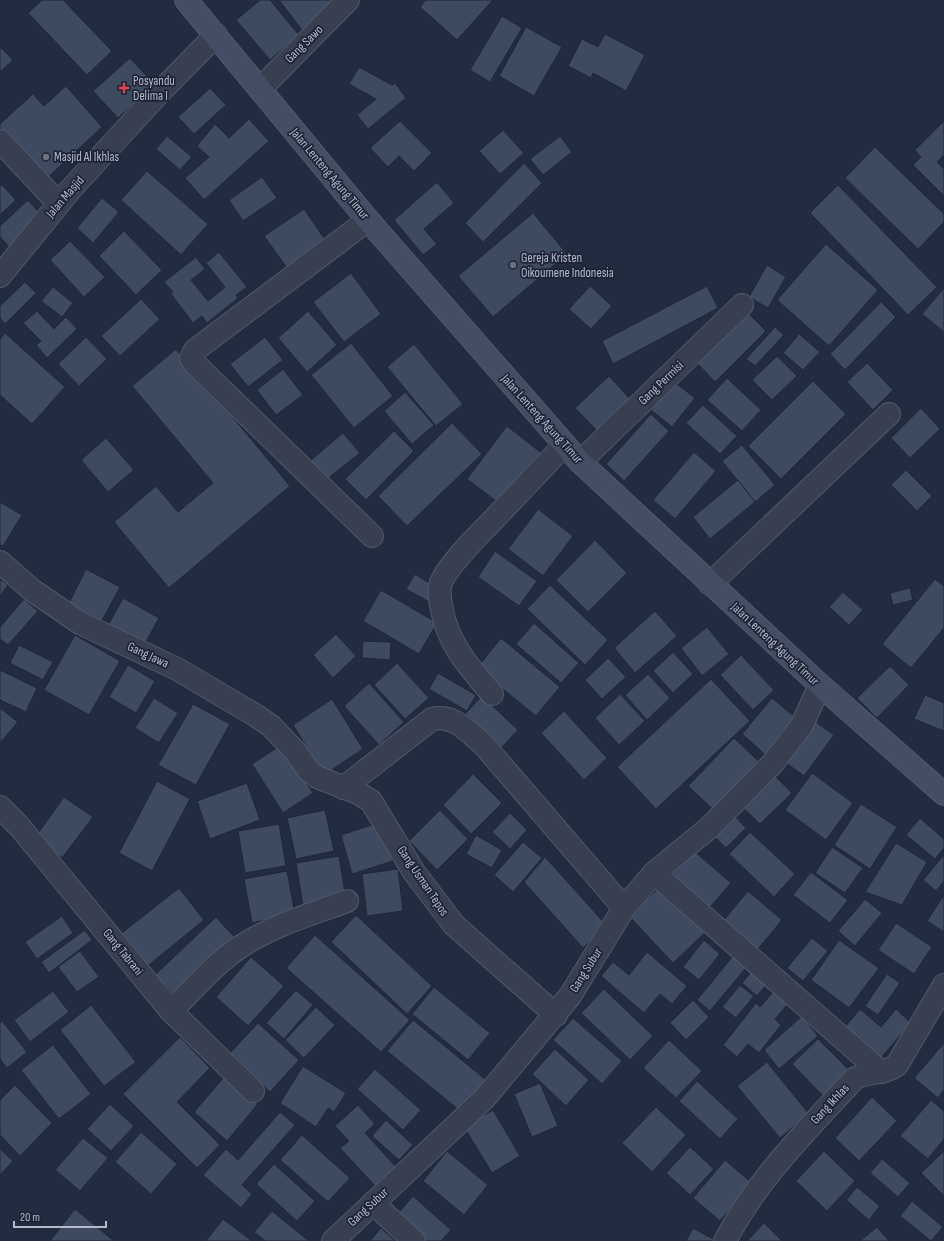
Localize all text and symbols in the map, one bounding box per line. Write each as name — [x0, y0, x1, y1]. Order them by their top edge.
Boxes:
street label: Gang Sawo — [282, 22, 326, 66]
place label: Posyandu Delima I — [133, 73, 175, 104]
marker: Posyandu Delima I — [118, 82, 130, 94]
street label: Jalan Lenteng Agung Timur — [286, 124, 373, 223]
place label: Masjid Al Ikhlas — [54, 149, 119, 165]
marker: Masjid Al Ikhlas — [41, 152, 51, 162]
street label: Jalan Masjid — [42, 173, 88, 222]
place label: Gereja Kristen Oikoumene Indonesia — [521, 250, 614, 281]
marker: Gereja Kristen Oikoumene Indonesia — [508, 260, 518, 270]
street label: Gang Permisi — [635, 358, 687, 408]
street label: Jalan Lenteng Agung Timur — [497, 370, 586, 467]
street label: Jalan Lenteng Agung Timur — [727, 598, 823, 689]
street label: Gang Jawa — [125, 638, 171, 672]
street label: Gang Usman Tepos — [394, 843, 453, 919]
street label: Gang Tabrani — [99, 925, 147, 979]
street label: Gang Subur — [566, 944, 606, 995]
street label: Gang Ikhlas — [807, 1080, 853, 1128]
street label: Gang Subur — [344, 1184, 392, 1230]
scale bar — [14, 1203, 106, 1229]
text: 20 m — [20, 1210, 40, 1225]

